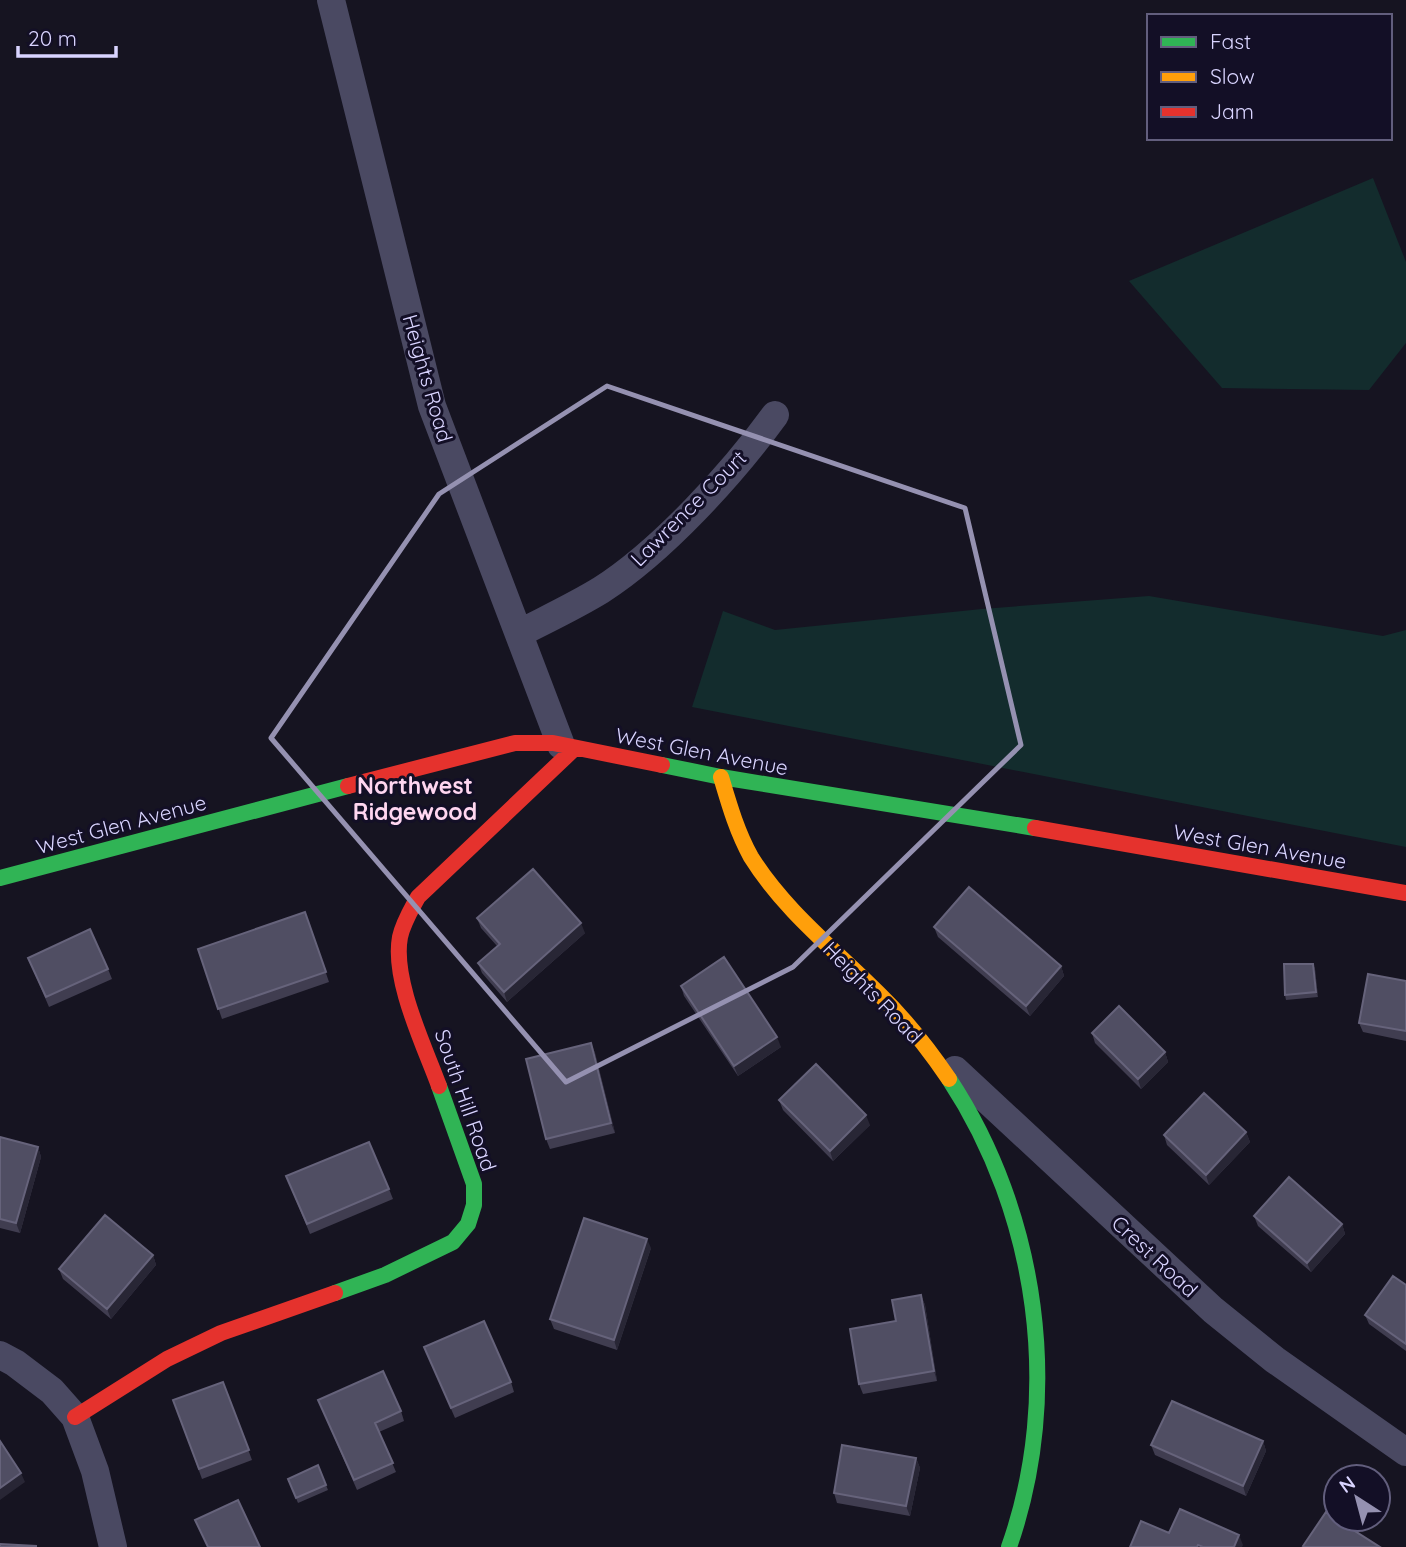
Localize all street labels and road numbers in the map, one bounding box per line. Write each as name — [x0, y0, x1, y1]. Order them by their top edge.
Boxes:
street label: Heights Road — [397, 311, 459, 445]
street label: Lawrence Court — [625, 445, 751, 571]
street label: West Glen Avenue — [613, 722, 791, 780]
street label: West Glen Avenue — [33, 789, 209, 859]
street label: West Glen Avenue — [1171, 818, 1349, 874]
street label: Heights Road — [818, 936, 928, 1048]
street label: South Hill Road — [430, 1026, 502, 1174]
street label: Crest Road — [1107, 1210, 1203, 1302]

